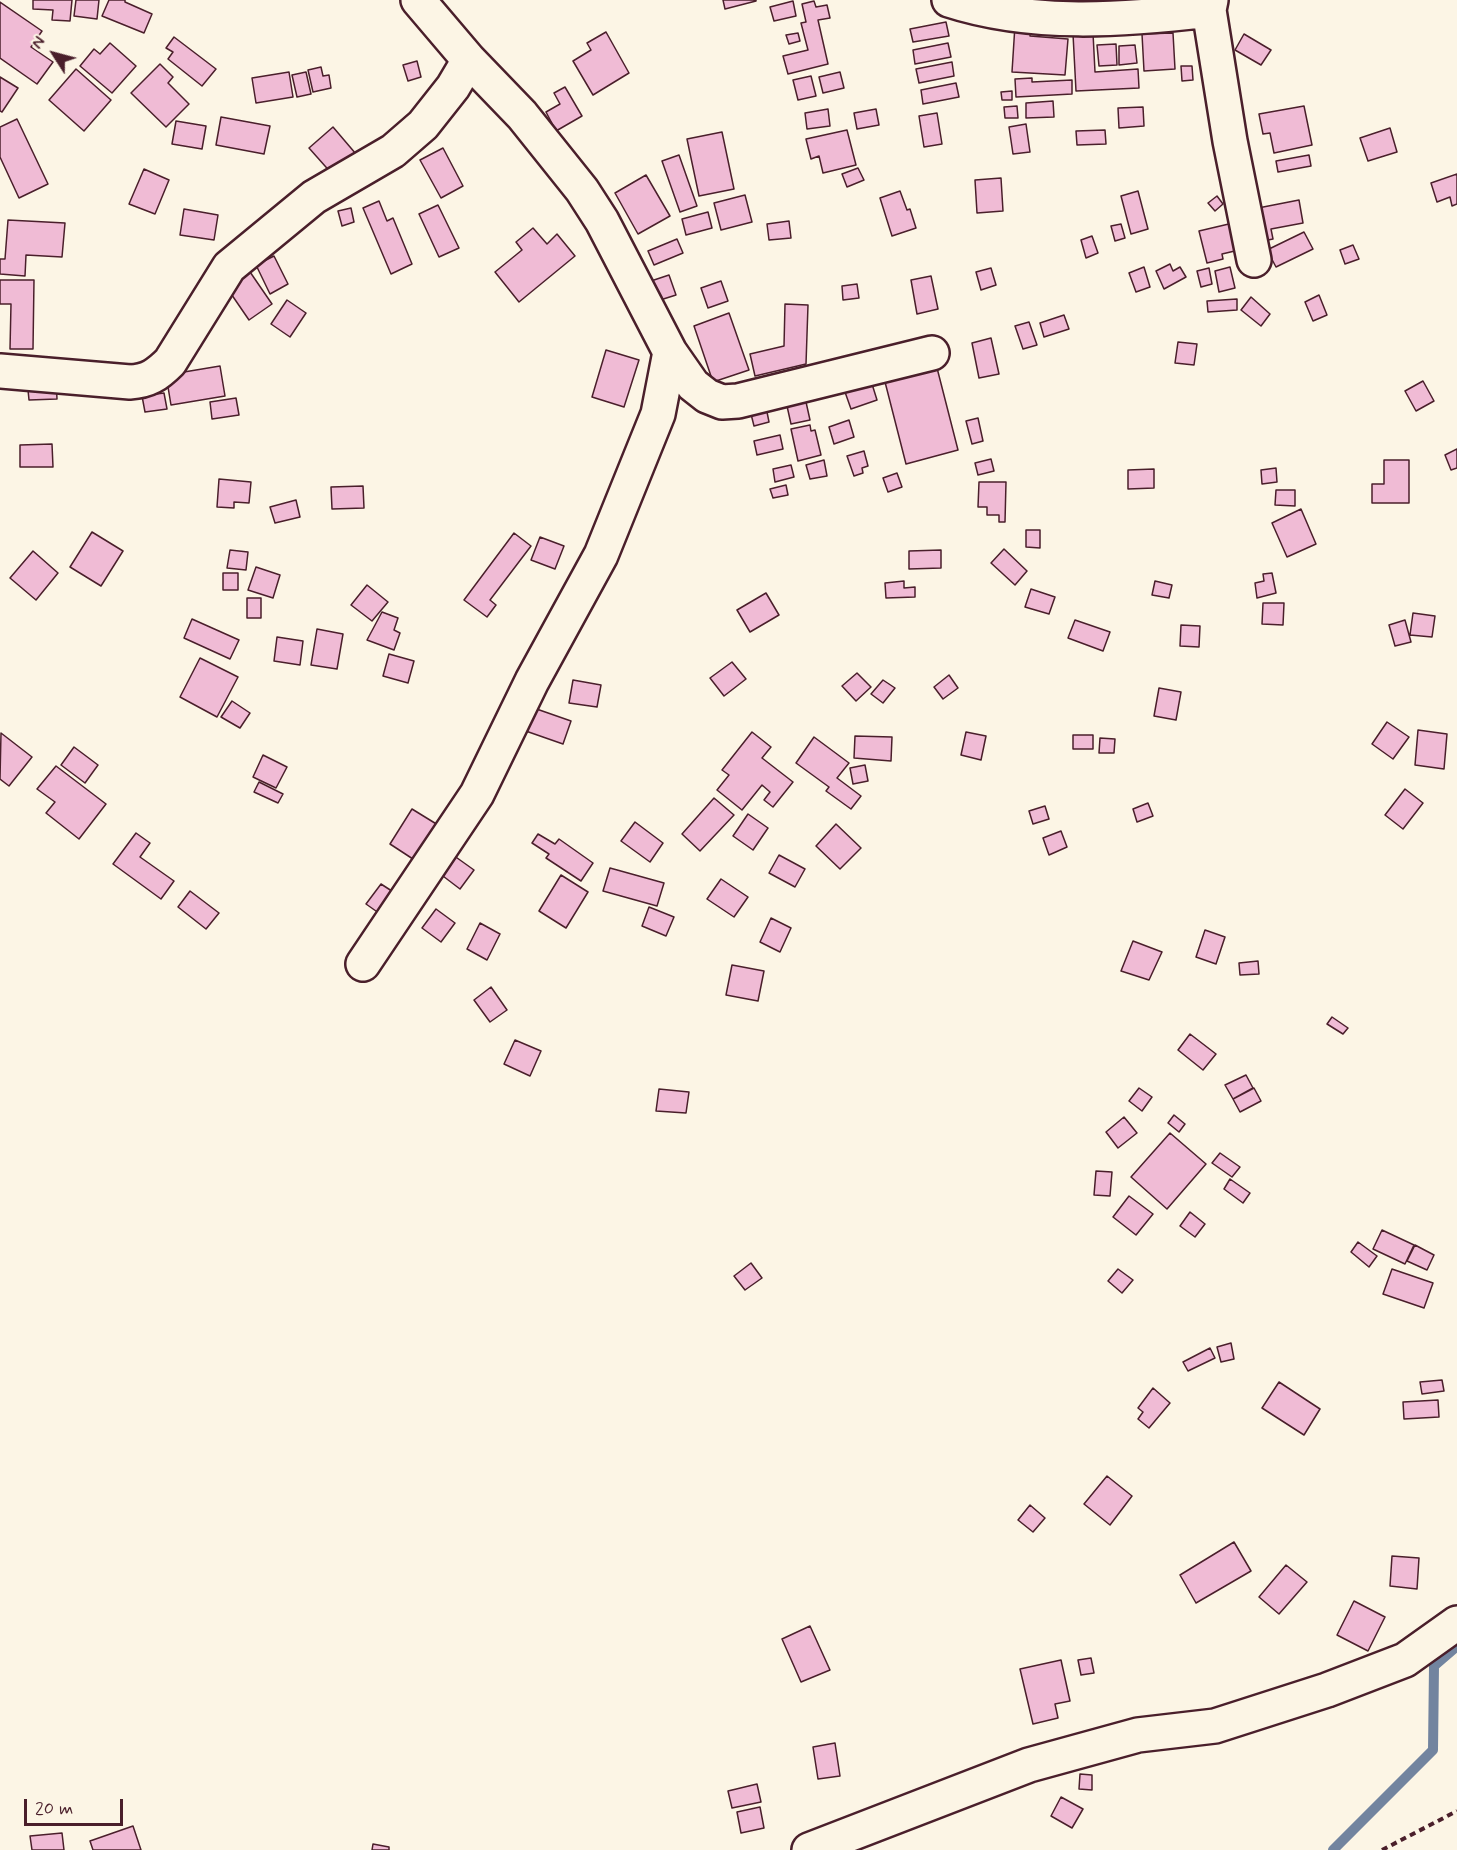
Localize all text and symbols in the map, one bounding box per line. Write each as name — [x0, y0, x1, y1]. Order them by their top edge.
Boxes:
north arrow — [24, 24, 84, 84]
text: N — [27, 33, 51, 54]
scale bar — [27, 1787, 126, 1825]
text: 20 m — [35, 1797, 73, 1821]

